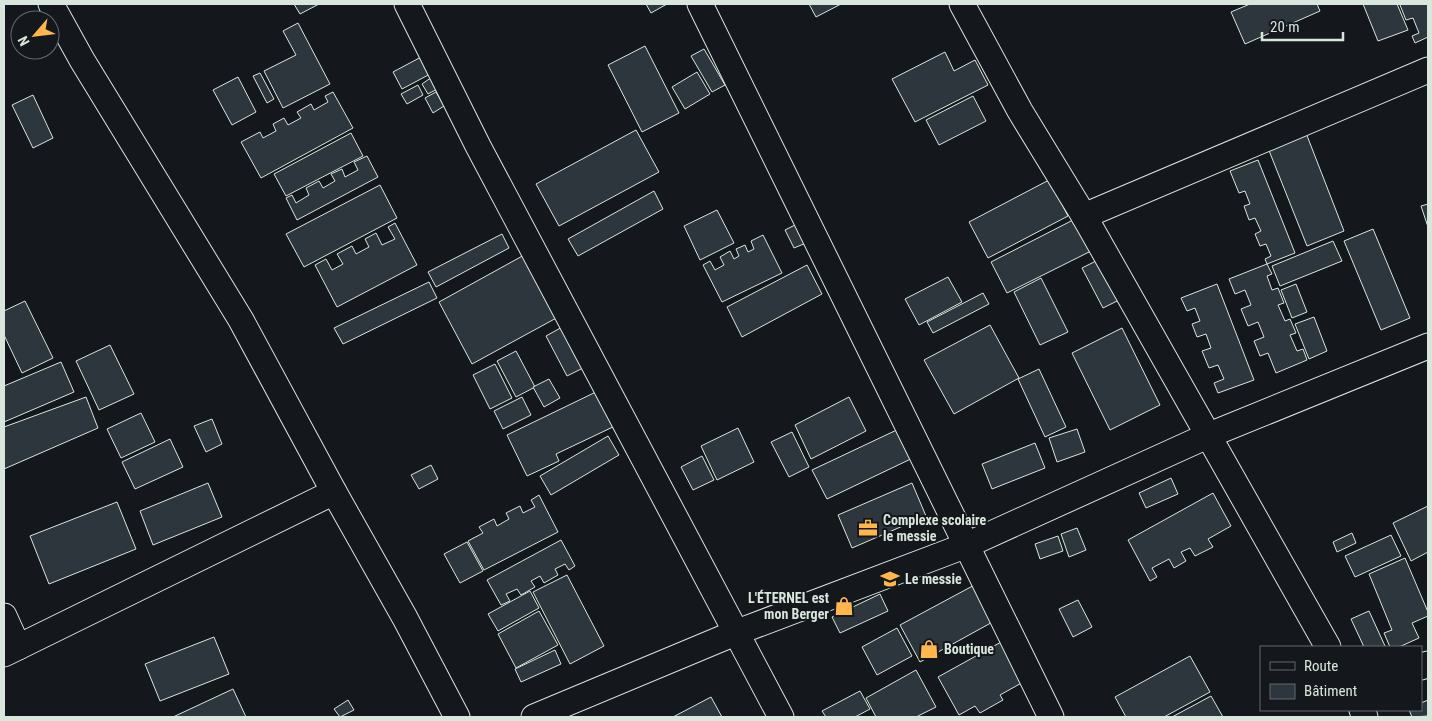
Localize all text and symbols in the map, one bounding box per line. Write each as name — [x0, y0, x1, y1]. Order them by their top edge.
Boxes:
north arrow — [10, 10, 60, 60]
scale bar — [1262, 10, 1343, 42]
text: 20 m — [1270, 18, 1300, 36]
text: N — [14, 34, 33, 49]
place label: Complexe scolaire le messie — [883, 512, 987, 544]
office icon: Complexe scolaire le messie — [857, 517, 879, 539]
school or university icon: Le messie — [879, 568, 901, 590]
place label: Le messie — [905, 571, 962, 587]
place label: L'ÉTERNEL est mon Berger — [748, 589, 829, 622]
shop icon: L'ÉTERNEL est mon Berger — [833, 595, 855, 617]
shop icon: Boutique — [918, 638, 940, 660]
place label: Boutique — [944, 641, 994, 657]
legend — [1260, 646, 1422, 711]
text: Route — [1304, 657, 1338, 675]
text: Bâtiment — [1304, 682, 1357, 700]

